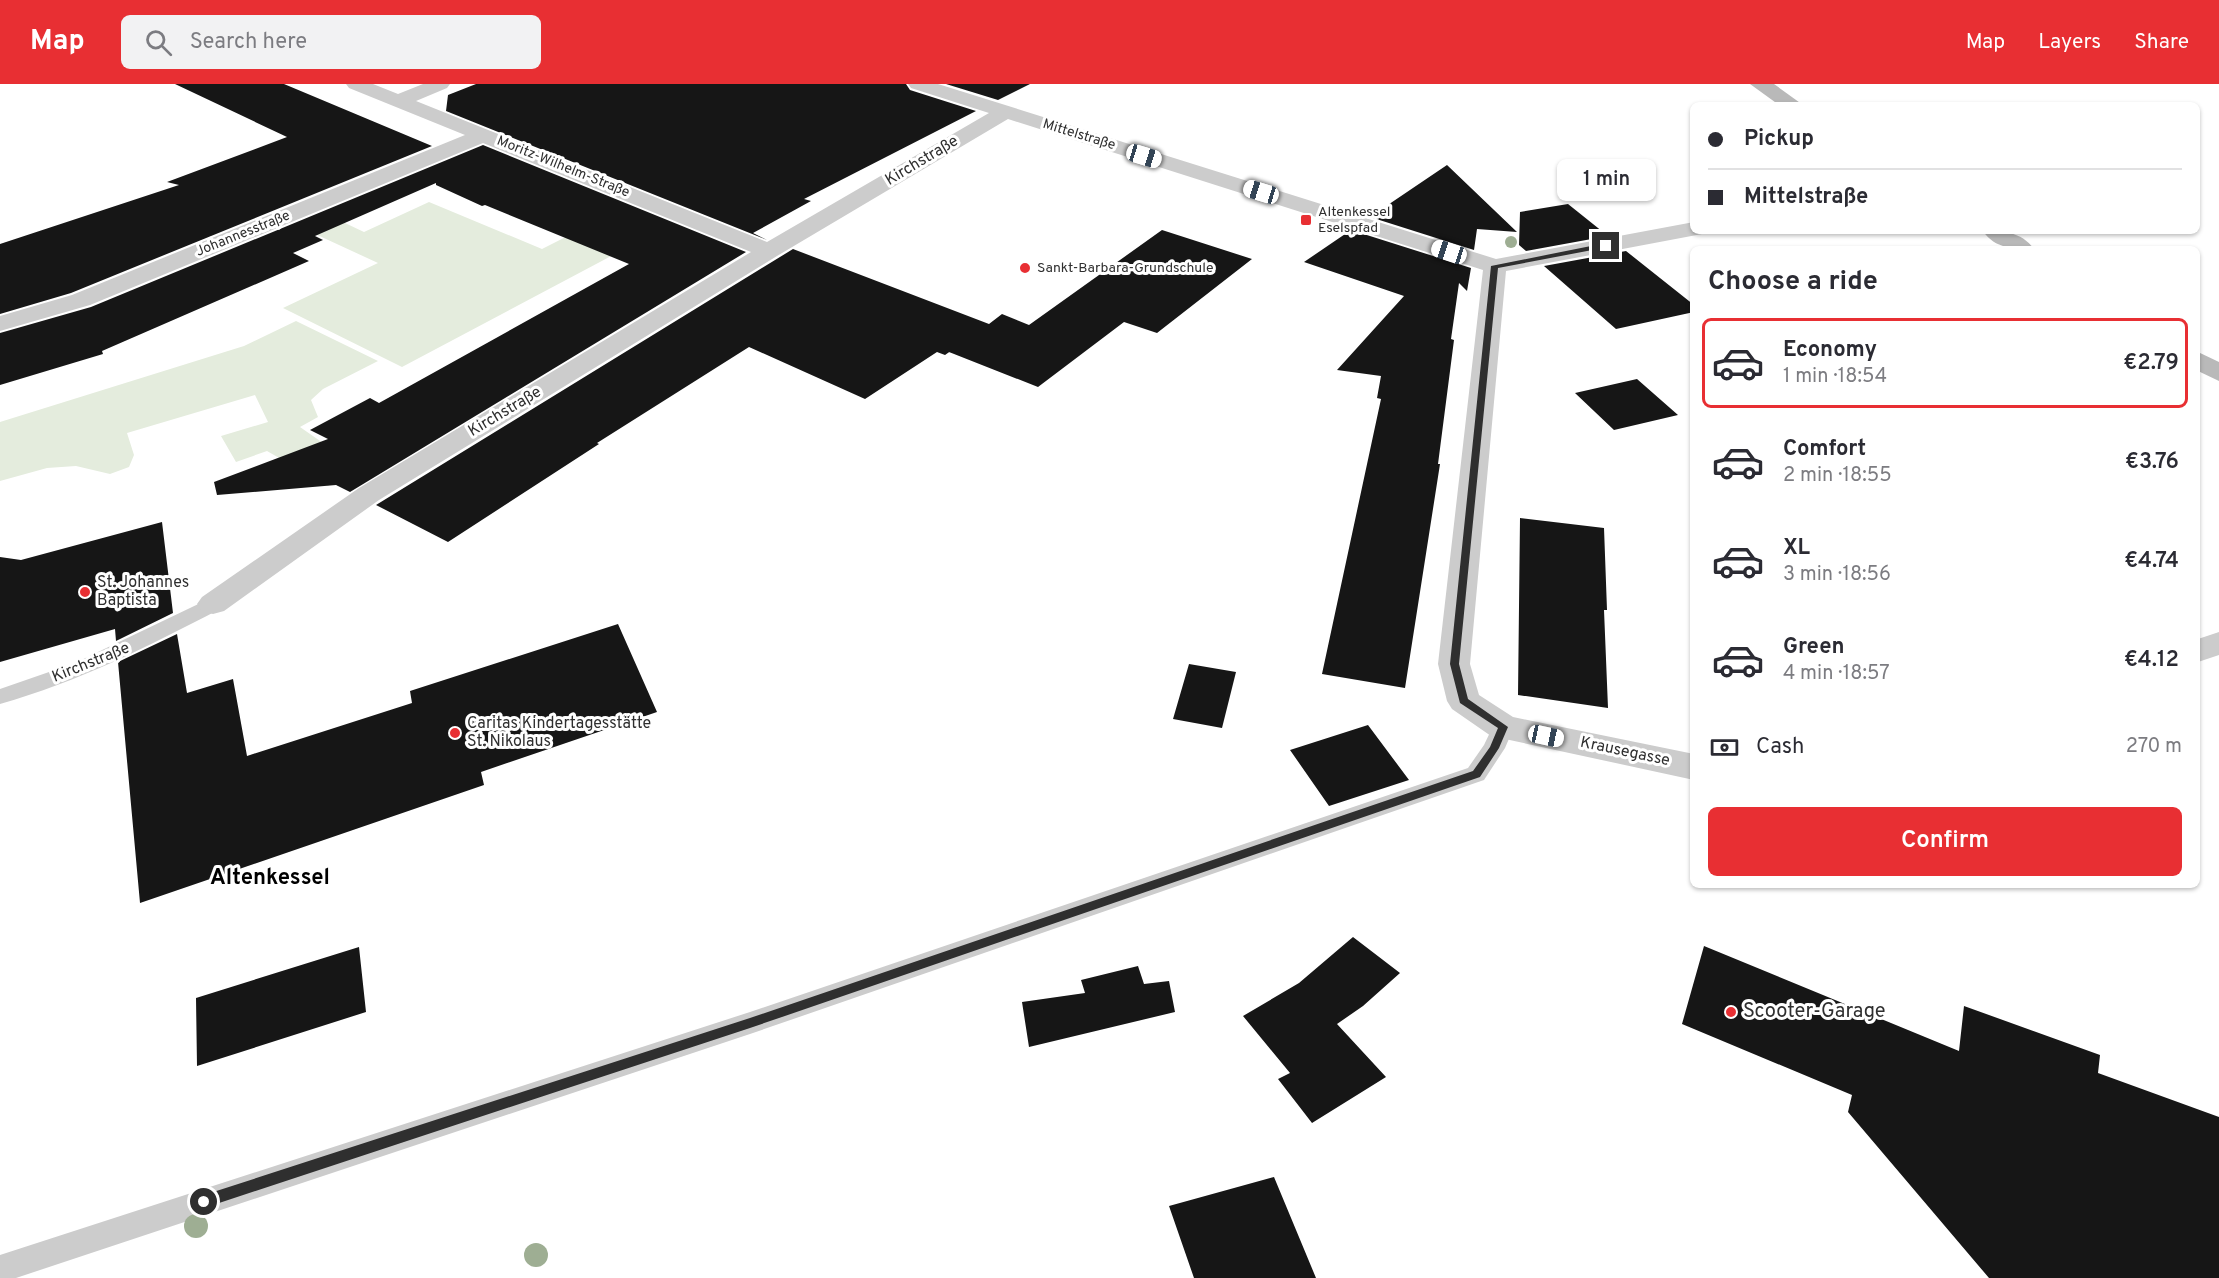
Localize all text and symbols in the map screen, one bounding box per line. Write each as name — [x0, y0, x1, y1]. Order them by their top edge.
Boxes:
search box — [121, 15, 541, 69]
text: Map — [30, 24, 85, 60]
icon: search — [142, 26, 175, 59]
text: Search here — [190, 29, 307, 56]
text: Map — [1966, 29, 2005, 56]
text: Layers — [2038, 29, 2101, 56]
text: Share — [2134, 29, 2189, 56]
street label: Mittelstraße — [1041, 116, 1117, 154]
text: Pickup — [1744, 126, 1814, 153]
street label: Kirchstraße — [882, 131, 962, 191]
street label: Moritz-Wilhelm-Straße — [494, 133, 632, 201]
car — [1124, 142, 1164, 170]
callout: 1 min — [1556, 159, 1656, 201]
text: 1 min — [1583, 167, 1630, 193]
car — [1241, 178, 1281, 206]
text: Mittelstraße — [1744, 184, 1868, 211]
place label: Altenkessel Eselspfad — [1318, 204, 1390, 237]
street label: Johannesstraße — [193, 207, 293, 261]
marker: Altenkessel Eselspfad — [1299, 213, 1313, 227]
route end — [1592, 232, 1619, 259]
car — [1429, 238, 1469, 266]
place label: Sankt-Barbara-Grundschule — [1037, 260, 1213, 277]
marker: Sankt-Barbara-Grundschule — [1018, 261, 1032, 275]
text: Choose a ride — [1708, 265, 1878, 299]
icon: car — [1711, 336, 1765, 390]
text: Economy — [1783, 337, 1877, 364]
text: €2.79 — [2123, 350, 2179, 377]
text: 1 min · 18:54 — [1783, 364, 1887, 390]
street label: Kirchstraße — [465, 382, 545, 442]
icon: car — [1711, 435, 1765, 489]
text: Comfort — [1783, 436, 1866, 463]
text: €3.76 — [2125, 449, 2179, 476]
text: 2 min · 18:55 — [1783, 463, 1892, 489]
icon: car — [1711, 534, 1765, 588]
text: XL — [1783, 535, 1810, 562]
text: €4.74 — [2124, 548, 2179, 575]
text: 3 min · 18:56 — [1783, 562, 1891, 588]
place label: St. Johannes Baptista — [97, 573, 189, 611]
marker: St. Johannes Baptista — [78, 585, 92, 599]
icon: car — [1711, 633, 1765, 687]
text: Green — [1783, 634, 1845, 661]
street label: Kirchstraße — [49, 638, 133, 688]
text: €4.12 — [2124, 647, 2179, 674]
text: 4 min · 18:57 — [1783, 661, 1890, 687]
place label: Caritas Kindertagesstätte St. Nikolaus — [467, 714, 651, 752]
car — [1527, 723, 1565, 749]
marker: Caritas Kindertagesstätte St. Nikolaus — [448, 726, 462, 740]
icon: cash — [1708, 731, 1741, 764]
street label: Krausegasse — [1578, 733, 1672, 771]
text: Cash — [1756, 734, 1805, 761]
text: 270 m — [2126, 734, 2182, 760]
button: Confirm — [1708, 807, 2182, 876]
district label: Altenkessel — [210, 865, 330, 892]
place label: Scooter-Garage — [1743, 999, 1886, 1025]
marker: Scooter-Garage — [1724, 1005, 1738, 1019]
route start — [190, 1188, 217, 1215]

